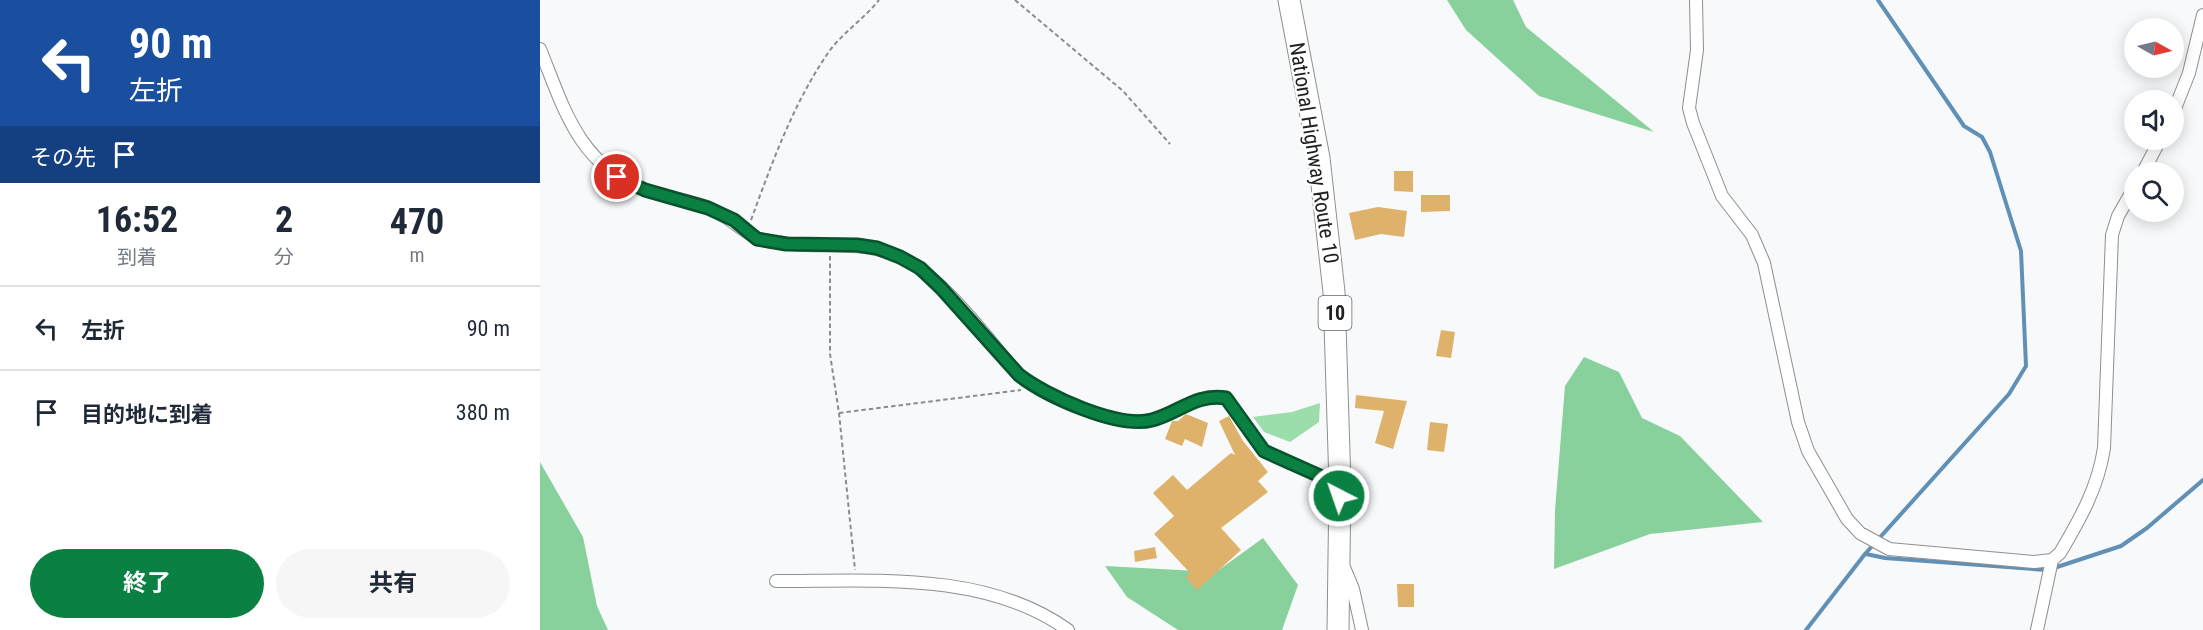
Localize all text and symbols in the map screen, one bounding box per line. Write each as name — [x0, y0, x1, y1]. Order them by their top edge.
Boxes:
north arrow — [2124, 18, 2184, 78]
map controls — [2124, 18, 2184, 222]
text: 90 m — [129, 19, 212, 68]
icon: left — [30, 24, 108, 102]
street label: National Highway Route 10 — [1285, 41, 1343, 265]
text: 左折 — [129, 75, 183, 107]
button: sound — [2124, 90, 2184, 150]
icon: arrive — [108, 138, 141, 171]
text: その先 — [30, 145, 96, 170]
pin — [591, 151, 642, 202]
icon: arrive — [600, 160, 633, 193]
button: search — [2124, 162, 2184, 222]
text: 16:52 — [96, 199, 178, 241]
text: 2 — [275, 199, 293, 241]
text: 470 — [390, 201, 444, 243]
text: m — [409, 243, 425, 267]
text: 到着 — [117, 245, 157, 269]
text: 分 — [274, 245, 294, 269]
road number: 10 — [1318, 296, 1352, 330]
icon: left — [30, 312, 63, 345]
text: 90 m — [467, 316, 510, 341]
text: 左折 — [81, 318, 125, 343]
icon: arrive — [30, 396, 63, 429]
text: 380 m — [456, 400, 510, 425]
text: 目的地に到着 — [81, 402, 213, 427]
position arrow — [1307, 464, 1371, 528]
button: 終了 — [30, 549, 264, 618]
button: 共有 — [276, 549, 510, 618]

